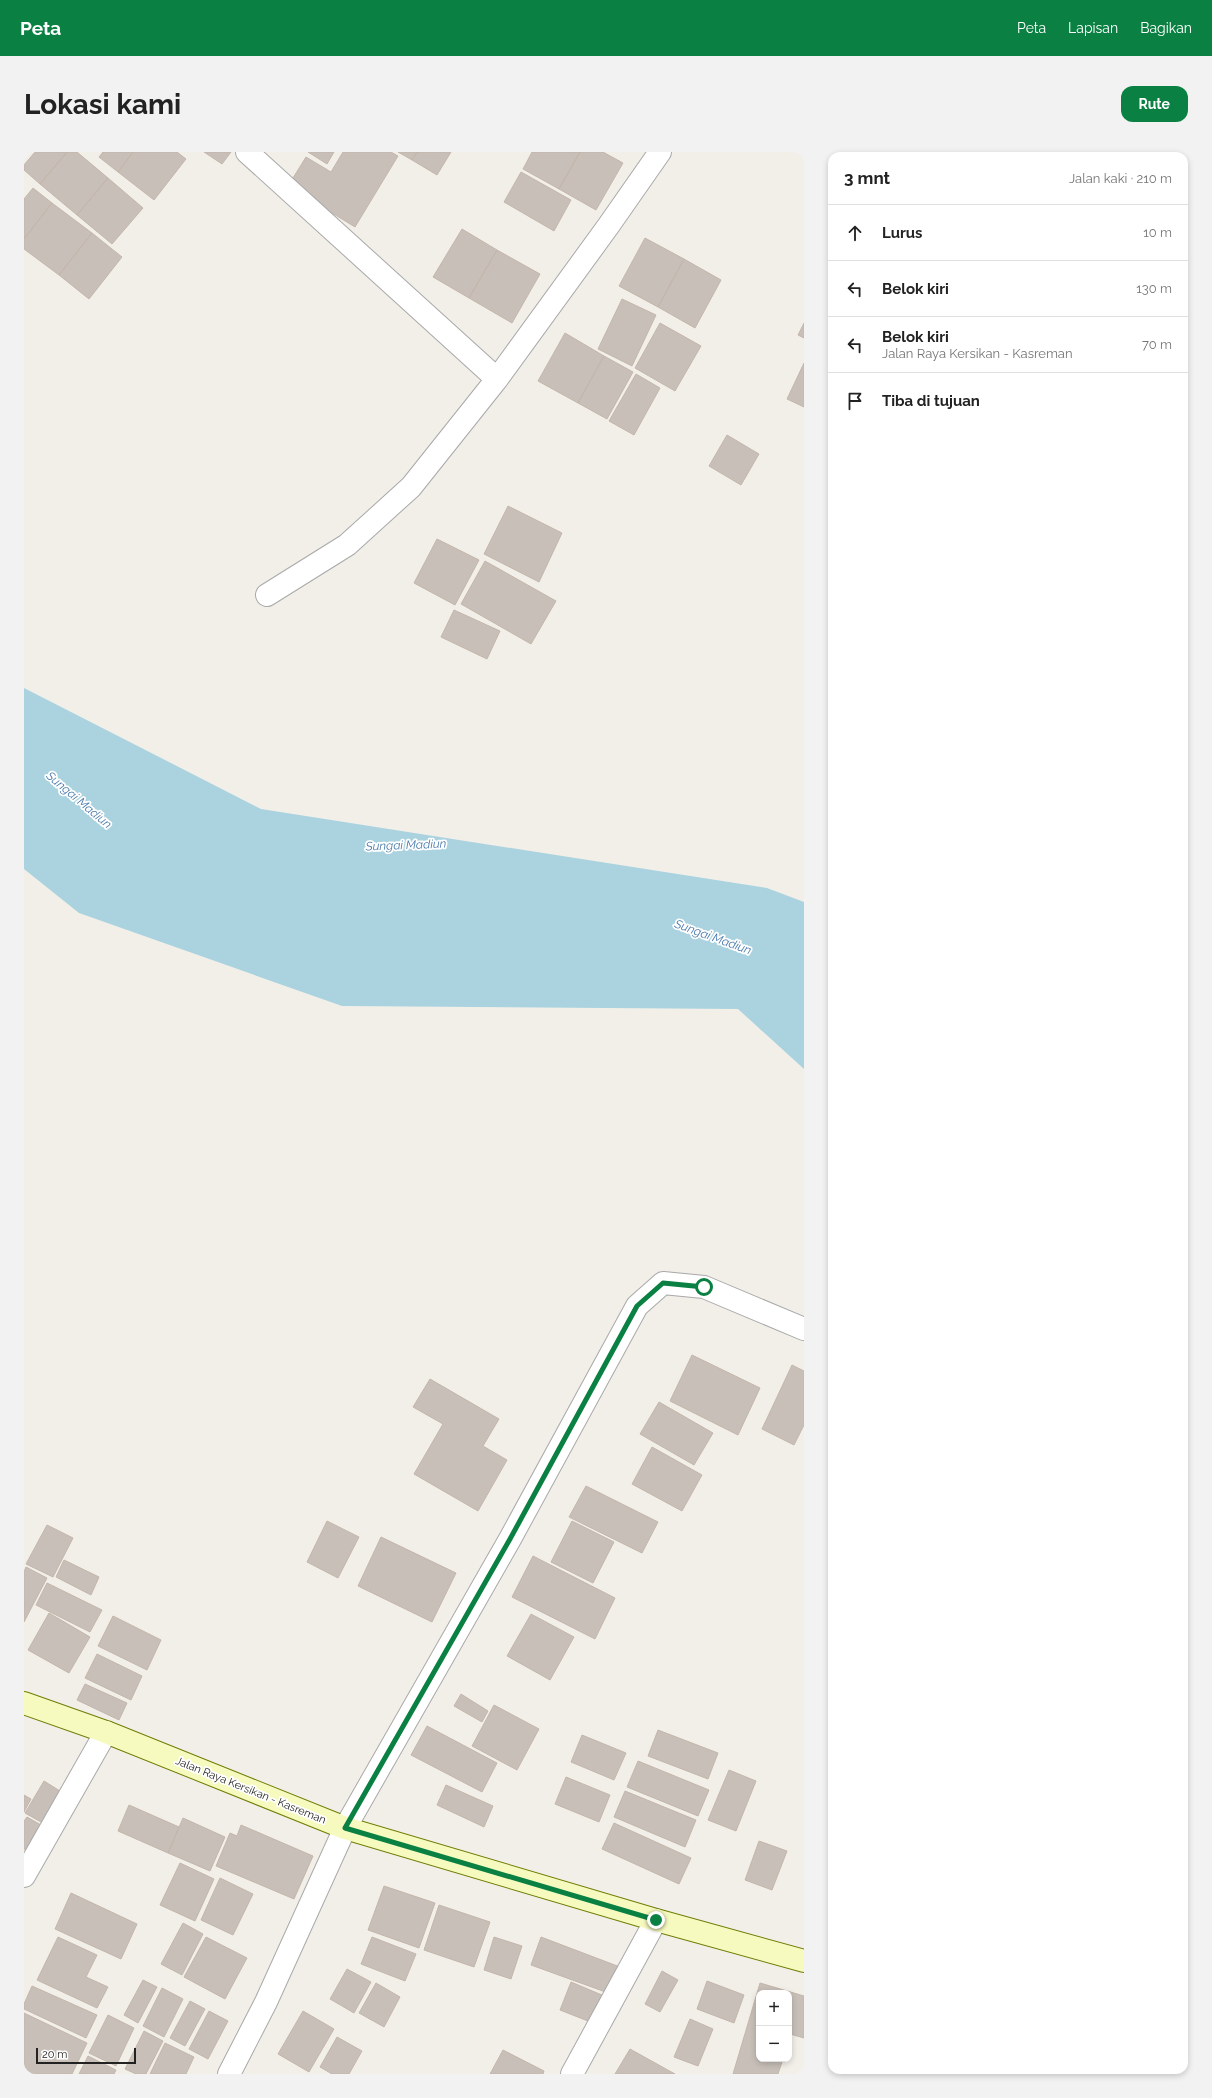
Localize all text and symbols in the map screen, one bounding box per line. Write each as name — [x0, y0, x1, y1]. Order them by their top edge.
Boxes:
text: Peta — [20, 17, 61, 39]
text: Peta — [1017, 20, 1046, 36]
text: Lapisan — [1068, 20, 1118, 36]
text: Bagikan — [1140, 20, 1192, 36]
button: Rute — [1121, 86, 1188, 122]
text: Lokasi kami — [24, 88, 181, 121]
text: 3 mnt — [844, 168, 890, 188]
text: Jalan kaki · 210 m — [1069, 171, 1172, 186]
icon: ahead — [844, 222, 866, 244]
text: Lurus — [882, 224, 923, 242]
text: 10 m — [1143, 225, 1172, 240]
icon: left — [844, 278, 866, 300]
text: Belok kiri — [882, 280, 949, 298]
text: 130 m — [1136, 281, 1172, 296]
text: Belok kiri — [882, 328, 949, 346]
icon: left — [844, 334, 866, 356]
text: 70 m — [1142, 337, 1172, 352]
text: Jalan Raya Kersikan - Kasreman — [882, 346, 1073, 361]
icon: arrive — [844, 390, 866, 412]
text: Tiba di tujuan — [882, 392, 980, 410]
water label: Sungai Madiun — [43, 768, 115, 832]
water label: Sungai Madiun — [364, 837, 447, 853]
water label: Sungai Madiun — [672, 916, 754, 957]
route start — [695, 1278, 713, 1296]
street label: Jalan Raya Kersikan - Kasreman — [174, 1754, 328, 1827]
route end — [647, 1911, 665, 1929]
map controls — [756, 1990, 792, 2062]
button: + — [756, 1990, 792, 2026]
button: − — [756, 2026, 792, 2062]
scale bar — [36, 2046, 136, 2065]
text: 20 m — [42, 2048, 67, 2061]

